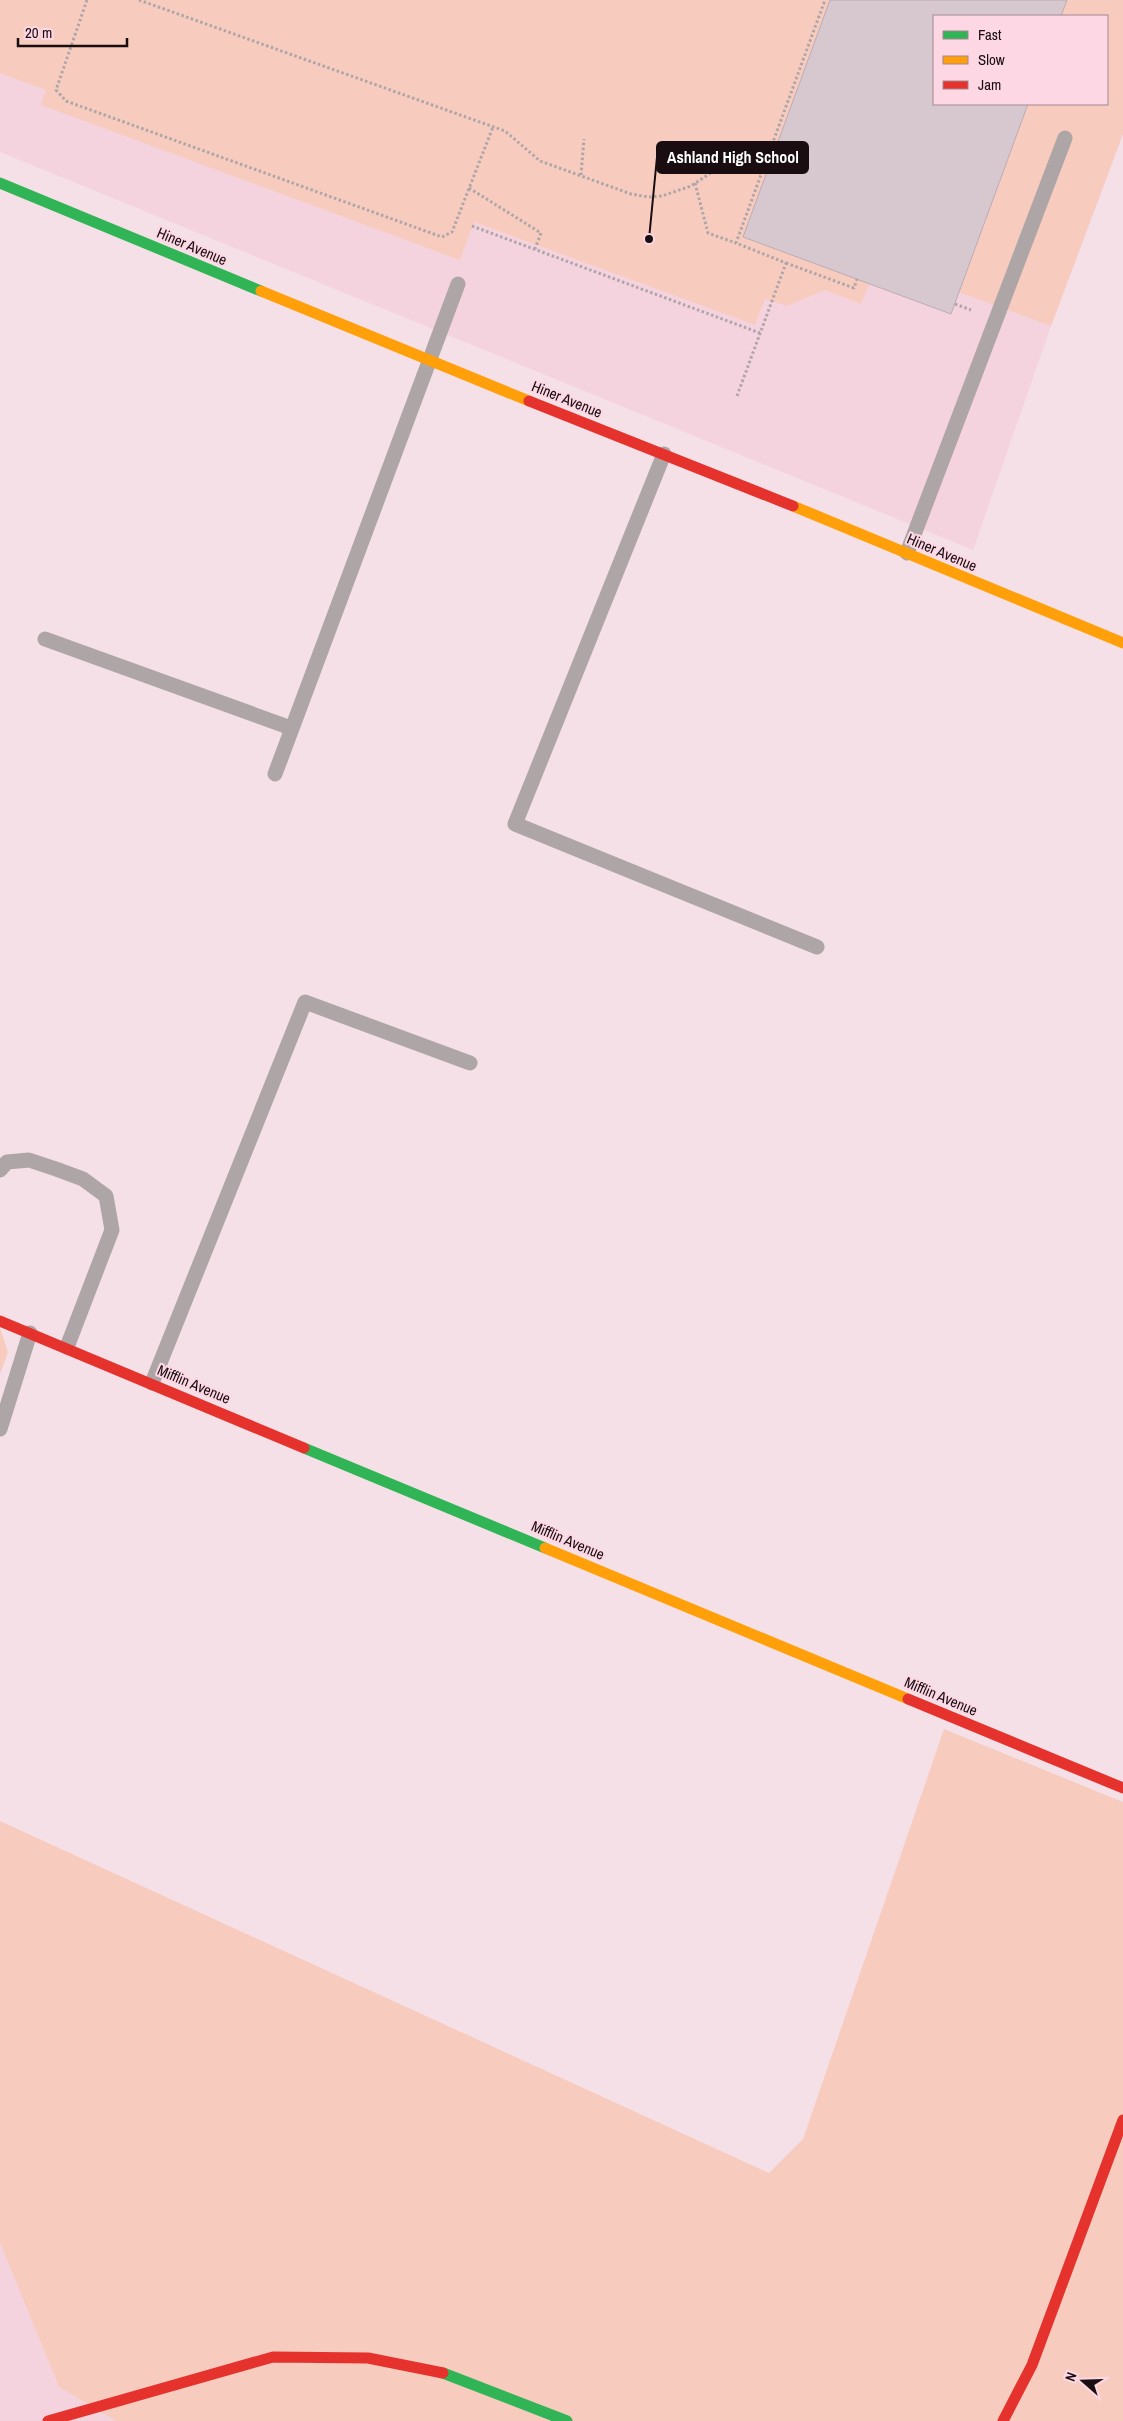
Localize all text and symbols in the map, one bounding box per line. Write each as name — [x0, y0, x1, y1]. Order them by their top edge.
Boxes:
scale bar — [18, 15, 126, 47]
legend — [933, 15, 1108, 105]
text: 20 m — [25, 22, 52, 43]
text: Fast — [978, 24, 1002, 45]
text: Slow — [978, 49, 1005, 70]
text: Jam — [978, 74, 1001, 95]
callout: Ashland High School — [657, 142, 808, 173]
text: Ashland High School — [667, 146, 799, 168]
street label: Hiner Avenue — [154, 222, 230, 270]
street label: Hiner Avenue — [529, 375, 606, 423]
street label: Hiner Avenue — [904, 528, 980, 576]
street label: Mifflin Avenue — [154, 1359, 234, 1409]
street label: Mifflin Avenue — [528, 1515, 608, 1565]
street label: Mifflin Avenue — [901, 1671, 981, 1721]
north arrow — [1058, 2356, 1108, 2406]
text: N — [1061, 2370, 1081, 2384]

